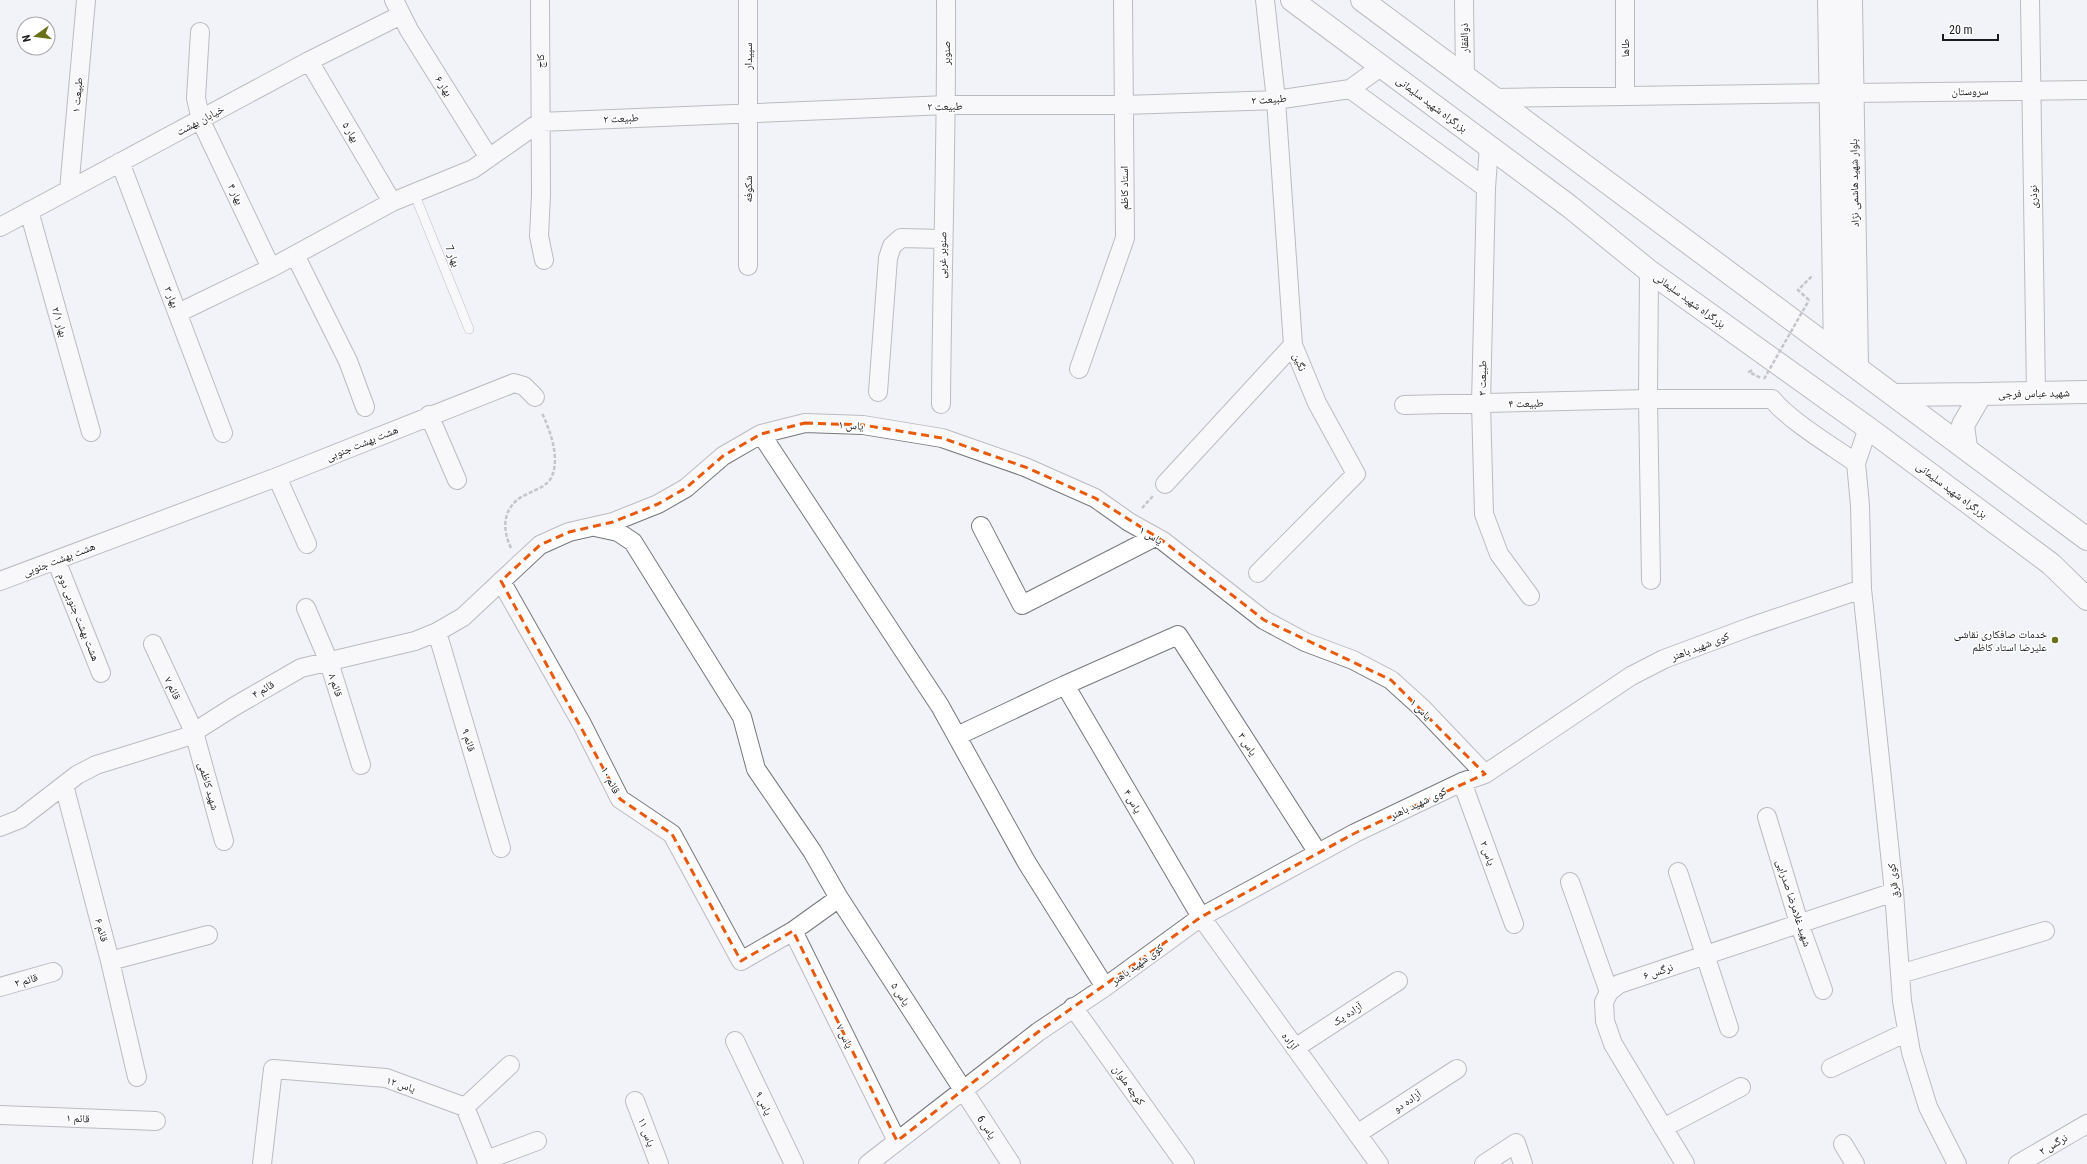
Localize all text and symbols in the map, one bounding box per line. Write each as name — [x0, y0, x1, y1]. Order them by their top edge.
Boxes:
north arrow — [16, 16, 56, 56]
scale bar — [1943, 16, 1998, 42]
street label: ذوالفقار — [1458, 22, 1471, 54]
text: 20 m — [1949, 23, 1973, 37]
text: N — [20, 33, 34, 43]
street label: طاها — [1619, 39, 1632, 57]
street label: صنوبر — [940, 41, 953, 66]
street label: سپیدار — [742, 42, 755, 71]
street label: کاج — [534, 53, 547, 68]
street label: بهار ۶ — [432, 74, 455, 99]
street label: بزرگراه شهید سلیمانی — [1394, 74, 1470, 135]
street label: طبیعت ۱ — [69, 77, 86, 113]
street label: سروستان — [1951, 85, 1989, 98]
street label: طبیعت ۲ — [1251, 92, 1287, 107]
street label: طبیعت ۲ — [927, 100, 963, 113]
street label: خیابان بهشت — [174, 102, 226, 138]
street label: طبیعت ۲ — [603, 111, 639, 126]
street label: بهار ۵ — [339, 120, 362, 145]
street label: بلوار شهید هاشمی نژاد — [1847, 139, 1862, 227]
street label: استاد کاظم — [1118, 166, 1132, 210]
street label: شکوفه — [742, 175, 755, 203]
street label: بهار ۴ — [225, 182, 246, 207]
street label: نوذری — [2027, 185, 2040, 209]
street label: صنوبر غربی — [936, 231, 949, 279]
street label: بهار 7 — [442, 243, 463, 269]
street label: بزرگراه شهید سلیمانی — [1651, 270, 1728, 331]
street label: بهار ۳ — [162, 285, 181, 310]
street label: بهار ۲/۱ — [49, 306, 70, 339]
street label: نگین — [1290, 351, 1309, 373]
street label: طبیعت ٣ — [1476, 360, 1489, 396]
street label: شهید عباس فرجی — [1998, 386, 2070, 401]
street label: طبیعت ۴ — [1508, 396, 1544, 411]
street label: یاس ۱ — [838, 418, 864, 433]
street label: هشت بهشت جنوبی — [324, 423, 400, 464]
street label: بزرگراه شهید سلیمانی — [1914, 460, 1990, 521]
street label: یاس ۱ — [1137, 523, 1165, 548]
street label: هشت بهشت جنوبی — [21, 540, 98, 579]
street label: هشت بهشت جنوبی دوم — [55, 571, 102, 664]
place label: خدمات صافکاری نقاشی علیرضا استاد کاظم — [1954, 628, 2047, 655]
street label: کوی شهید باهنر — [1668, 629, 1731, 664]
marker: خدمات صافکاری نقاشی علیرضا استاد کاظم — [2050, 635, 2060, 645]
street label: قائم ۸ — [325, 672, 345, 699]
street label: قائم ۷ — [161, 675, 184, 702]
street label: قائم ۴ — [250, 678, 278, 702]
street label: یاس ۱ — [1407, 696, 1435, 723]
street label: قائم ۹ — [458, 727, 478, 754]
street label: یاس ۳ — [1235, 730, 1260, 759]
street label: شهید کاظمی — [195, 760, 222, 812]
street label: قائم ۱۰ — [597, 765, 623, 797]
street label: کوی شهید باهنر — [1387, 784, 1449, 823]
street label: یاس ۴ — [1121, 787, 1145, 816]
street label: یاس ۲ — [1477, 839, 1498, 868]
street label: شهید غلامرضا صدرایی — [1773, 858, 1814, 948]
street label: کوی قرق — [1885, 862, 1902, 899]
street label: قائم ۶ — [91, 917, 111, 944]
street label: کوی شهید باهنر — [1108, 941, 1166, 988]
street label: نرگس ۶ — [1642, 961, 1675, 982]
street label: قائم ۲ — [13, 971, 40, 991]
street label: یاس ۵ — [888, 980, 913, 1009]
street label: آزاده یک — [1330, 1000, 1365, 1029]
street label: یاس ۷ — [833, 1022, 856, 1051]
street label: آزاده — [1279, 1030, 1300, 1053]
street label: کوچه ملوان — [1110, 1063, 1148, 1108]
street label: یاس ۱۲ — [385, 1074, 418, 1095]
street label: آزاده دو — [1391, 1087, 1424, 1115]
street label: یاس ۹ — [752, 1089, 775, 1118]
street label: قائم ۱ — [66, 1112, 90, 1126]
street label: یاس 6 — [974, 1113, 999, 1142]
street label: یاس ۱۱ — [635, 1116, 658, 1149]
street label: نرگس ۲ — [2037, 1131, 2070, 1158]

